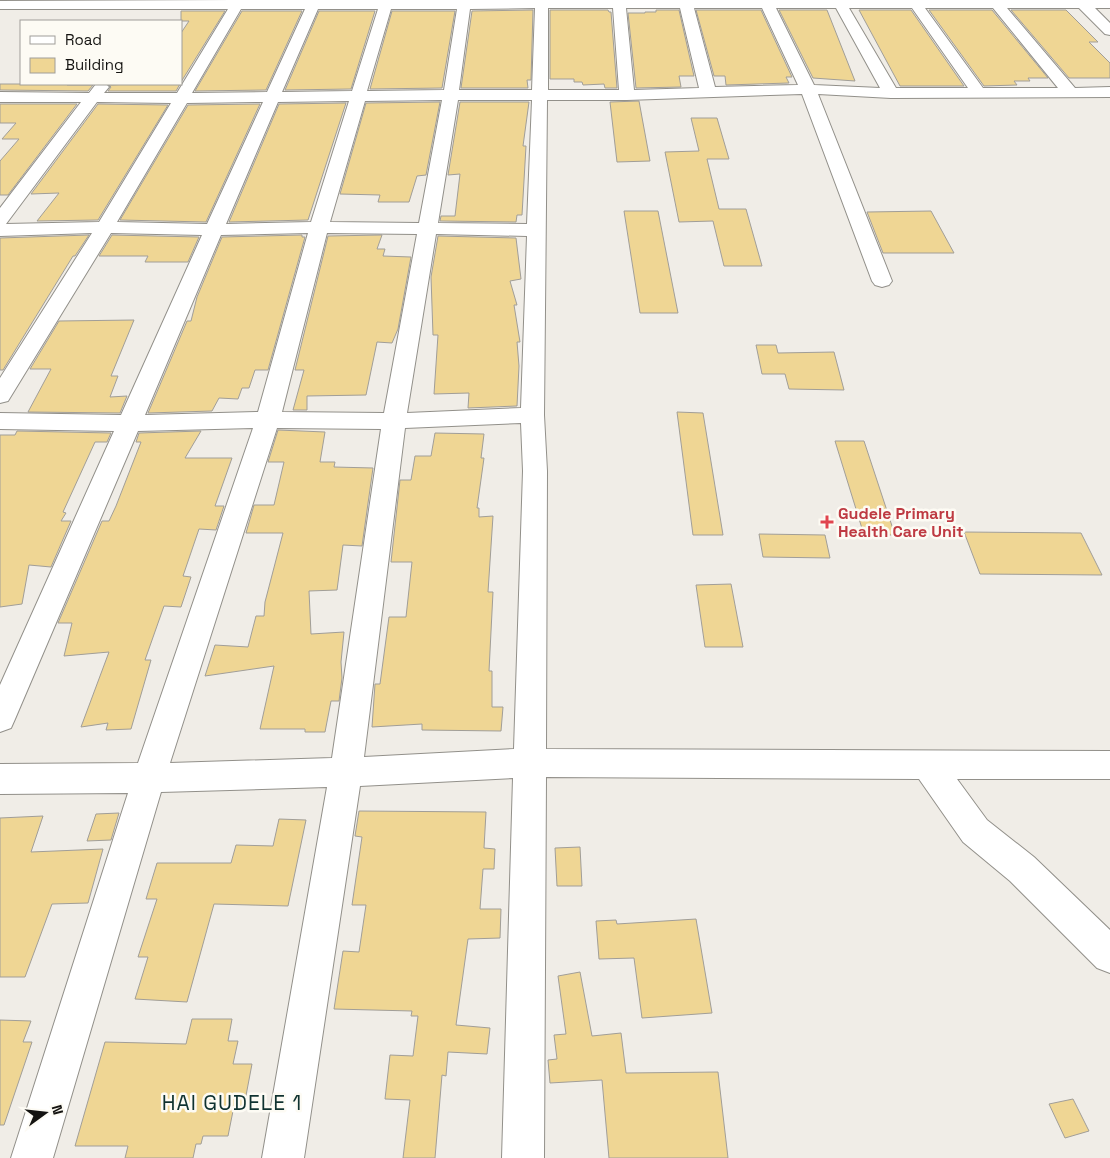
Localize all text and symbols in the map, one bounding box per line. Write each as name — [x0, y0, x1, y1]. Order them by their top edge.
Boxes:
legend — [20, 20, 182, 85]
text: Road — [65, 30, 102, 49]
text: Building — [65, 55, 124, 74]
place label: Gudele Primary Health Care Unit — [838, 503, 964, 542]
marker: Gudele Primary Health Care Unit — [820, 515, 834, 529]
north arrow — [20, 1088, 70, 1138]
district label: HAI GUDELE 1 — [162, 1089, 302, 1116]
text: N — [48, 1103, 67, 1117]

